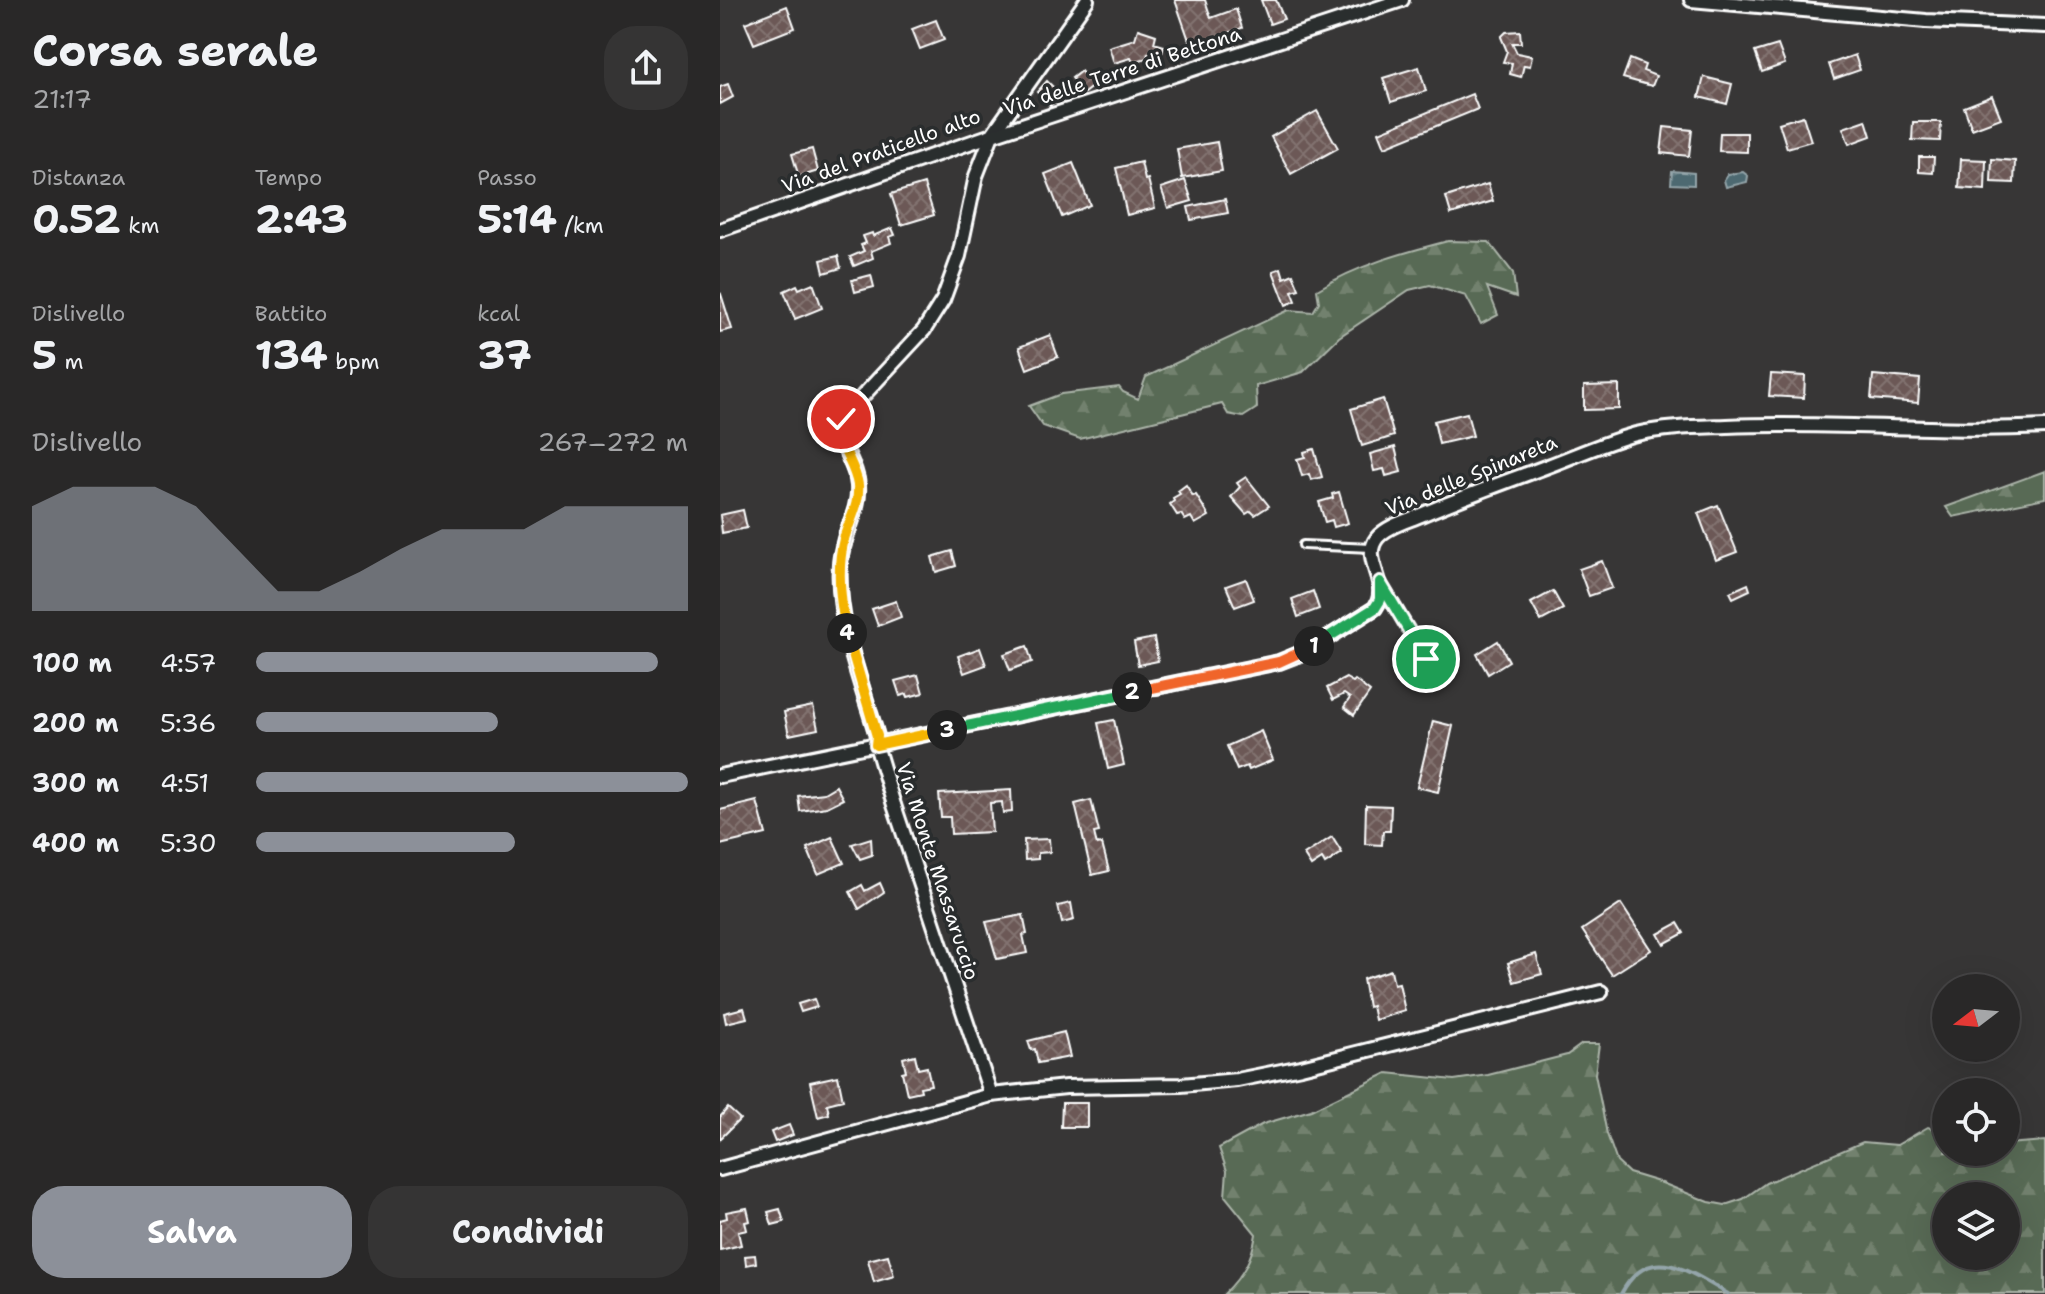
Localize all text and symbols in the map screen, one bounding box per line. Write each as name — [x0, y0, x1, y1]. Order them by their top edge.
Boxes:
street label: Via delle Terre di Bettona — [1000, 20, 1245, 122]
text: Corsa serale — [32, 21, 318, 80]
button: share — [604, 26, 688, 110]
text: 21:17 — [32, 81, 92, 116]
street label: Via del Praticello alto — [778, 103, 984, 199]
text: Distanza — [32, 163, 125, 192]
text: Tempo — [255, 163, 322, 192]
text: Passo — [477, 163, 537, 192]
text: 0.52 — [32, 192, 121, 246]
text: 2:43 — [255, 192, 348, 246]
text: 5:14 — [477, 192, 557, 246]
text: km — [121, 211, 159, 240]
text: /km — [557, 211, 604, 240]
text: Dislivello — [32, 299, 125, 328]
text: Battito — [255, 299, 327, 328]
text: kcal — [477, 299, 520, 328]
text: 5 — [32, 328, 57, 382]
text: 134 — [255, 328, 328, 382]
text: 37 — [477, 328, 532, 382]
text: m — [57, 347, 83, 376]
text: bpm — [328, 347, 379, 376]
pin — [807, 385, 875, 453]
icon: check — [819, 397, 863, 441]
text: Dislivello — [32, 424, 142, 459]
text: 267–272 m — [537, 424, 688, 459]
street label: Via delle Spinareta — [1381, 428, 1561, 521]
pin: 4 — [827, 613, 867, 653]
text: 4 — [839, 618, 855, 647]
pin — [1392, 625, 1460, 693]
pin: 1 — [1294, 626, 1334, 666]
text: 1 — [1309, 631, 1319, 660]
icon: arrive — [1404, 637, 1448, 681]
text: 100 m — [32, 645, 112, 680]
text: 4:57 — [160, 645, 217, 680]
pin: 2 — [1112, 672, 1152, 712]
text: 2 — [1124, 677, 1140, 706]
text: 200 m — [32, 705, 119, 740]
text: 5:36 — [160, 705, 216, 740]
pin: 3 — [927, 710, 967, 750]
text: 3 — [939, 715, 955, 744]
street label: Via Monte Massaruccio — [891, 759, 985, 983]
text: 300 m — [32, 765, 119, 800]
text: 4:51 — [160, 765, 209, 800]
text: 400 m — [32, 825, 119, 860]
text: 5:30 — [160, 825, 217, 860]
north arrow — [1932, 974, 2020, 1062]
map controls — [1932, 974, 2020, 1270]
button: locate — [1932, 1078, 2020, 1166]
button: layers — [1932, 1182, 2020, 1270]
button: Salva — [32, 1186, 352, 1278]
button: Condividi — [368, 1186, 688, 1278]

